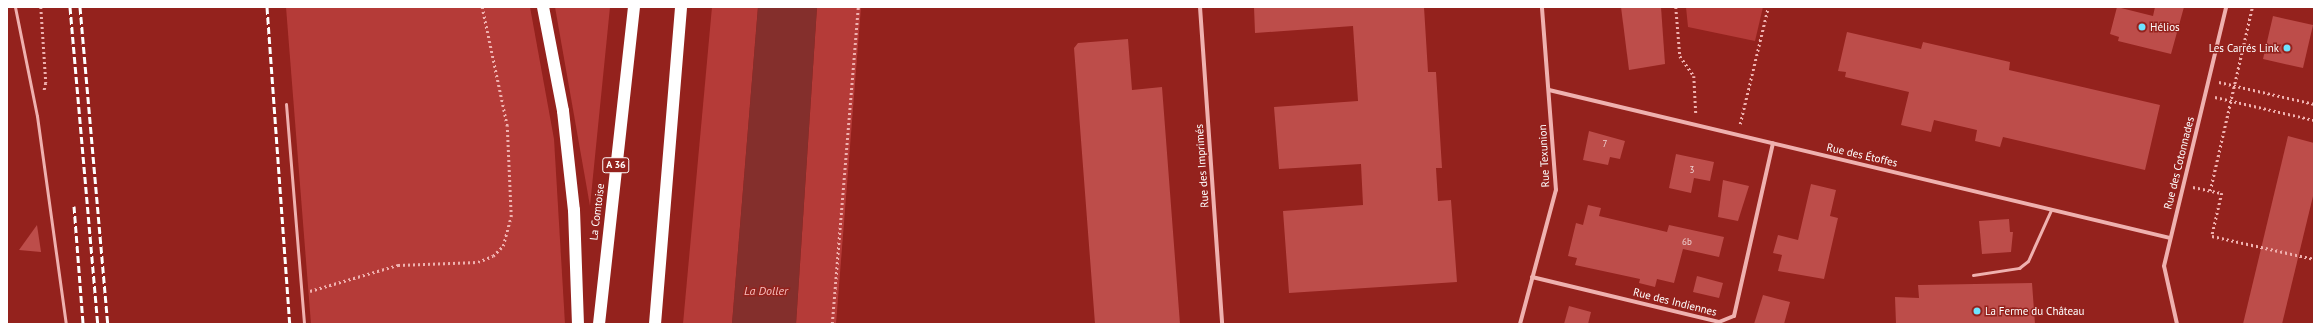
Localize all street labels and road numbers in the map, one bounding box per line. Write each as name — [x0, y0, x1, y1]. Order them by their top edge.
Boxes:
street label: Rue des Cotonnades — [2161, 115, 2197, 211]
street label: Rue des Imprimés — [1192, 124, 1212, 208]
street label: Rue Texunion — [1536, 124, 1552, 188]
street label: Rue des Étoffes — [1825, 140, 1899, 170]
road number: A 36 — [602, 157, 630, 173]
street label: La Comtoise — [587, 183, 607, 241]
street label: Rue des Indiennes — [1632, 285, 1718, 319]

